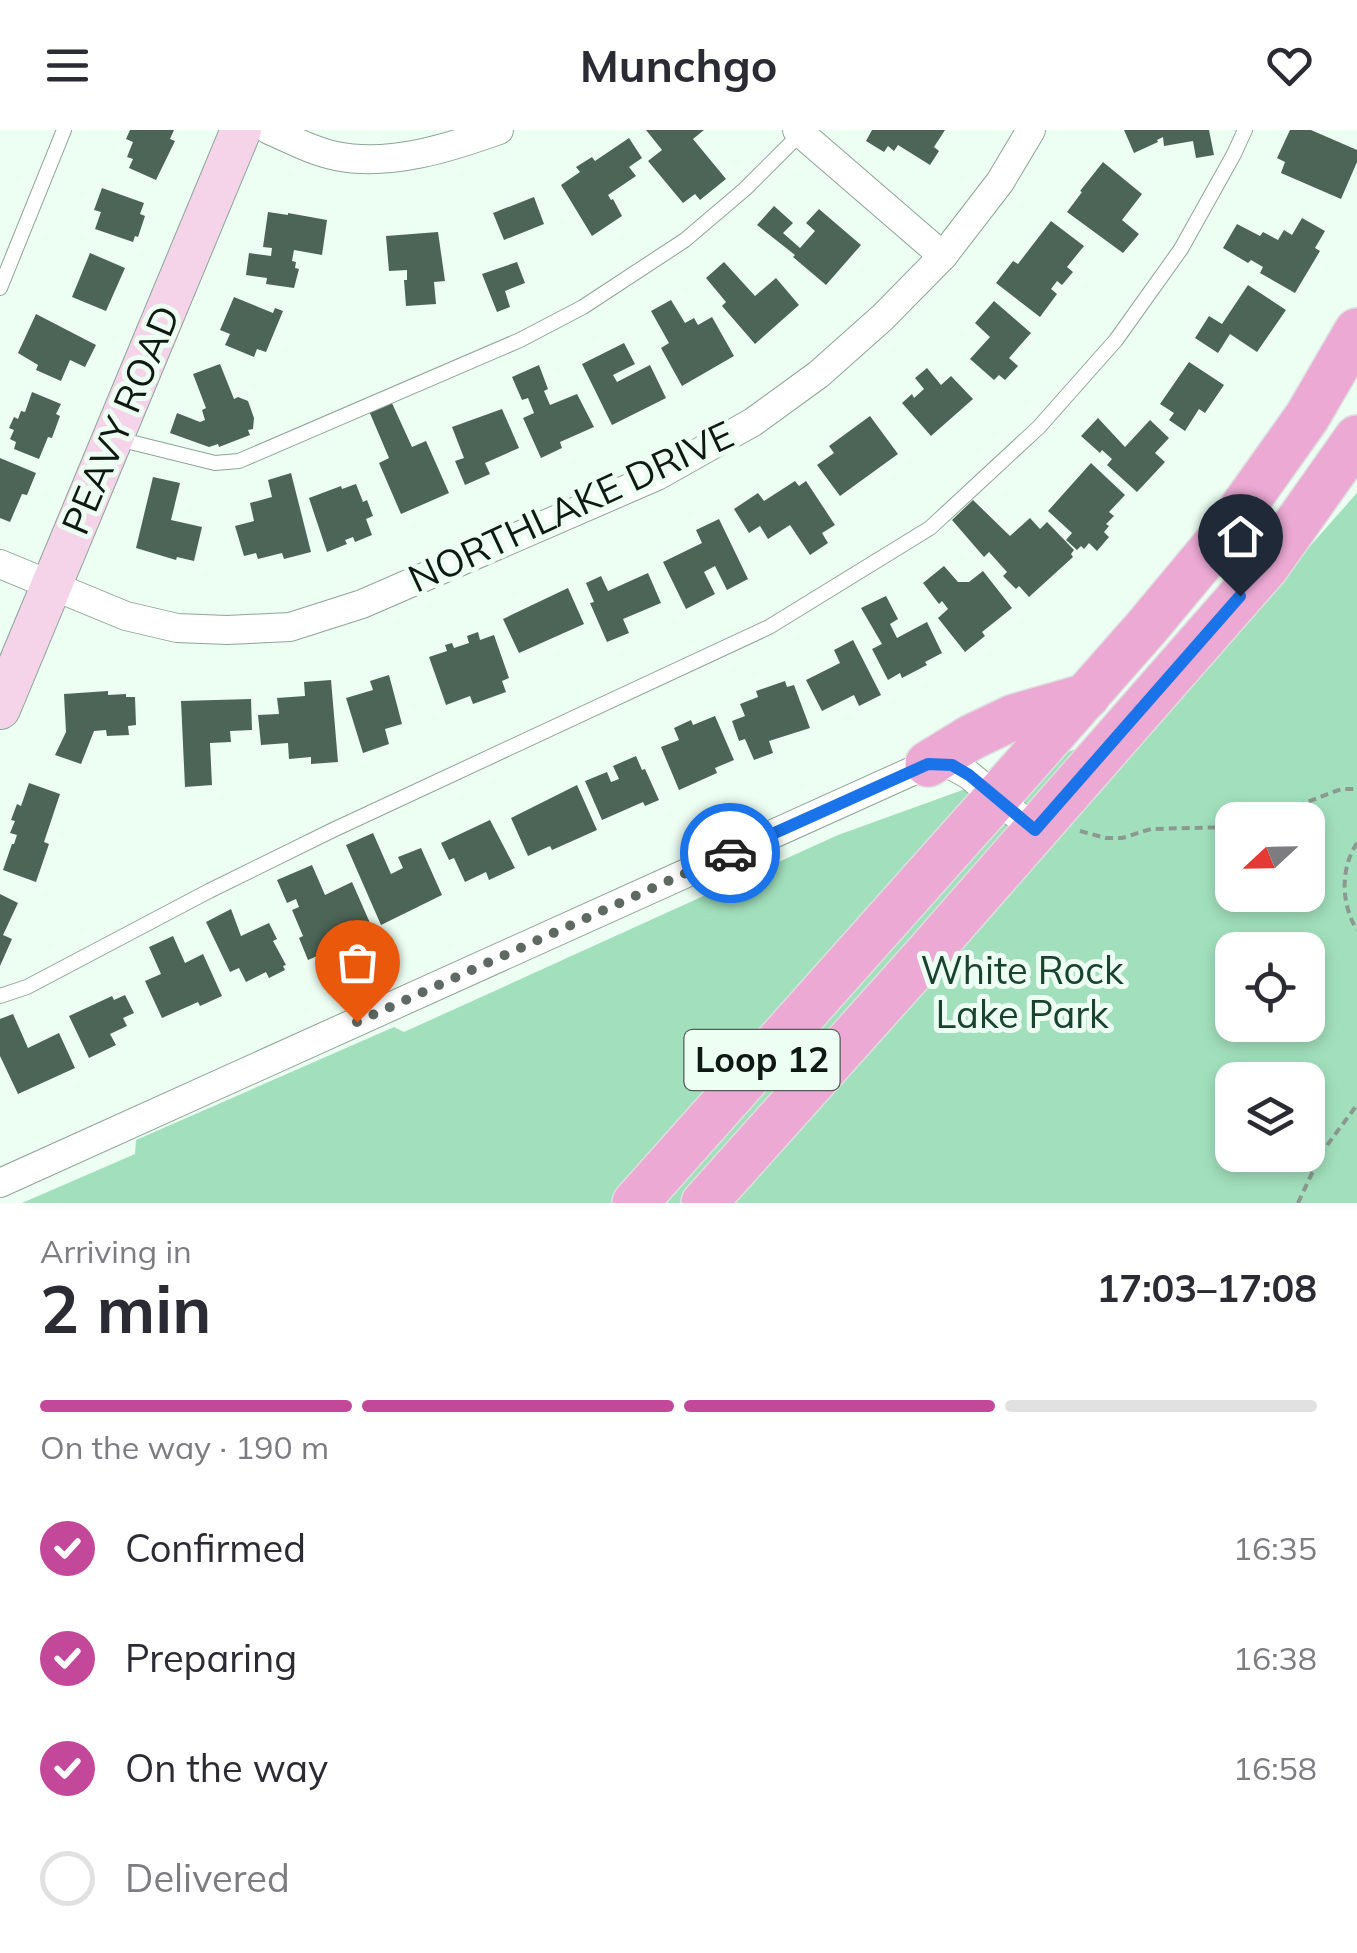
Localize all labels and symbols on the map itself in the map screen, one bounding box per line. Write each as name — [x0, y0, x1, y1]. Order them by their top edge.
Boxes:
street label: PEAVY ROAD — [50, 298, 190, 541]
street label: NORTHLAKE DRIVE — [400, 410, 741, 602]
pin — [1198, 494, 1283, 597]
north arrow — [1215, 802, 1325, 912]
courier — [680, 803, 780, 903]
pin — [315, 920, 400, 1023]
park label: White Rock Lake Park — [920, 946, 1124, 1038]
road number: Loop 12 — [684, 1030, 840, 1090]

